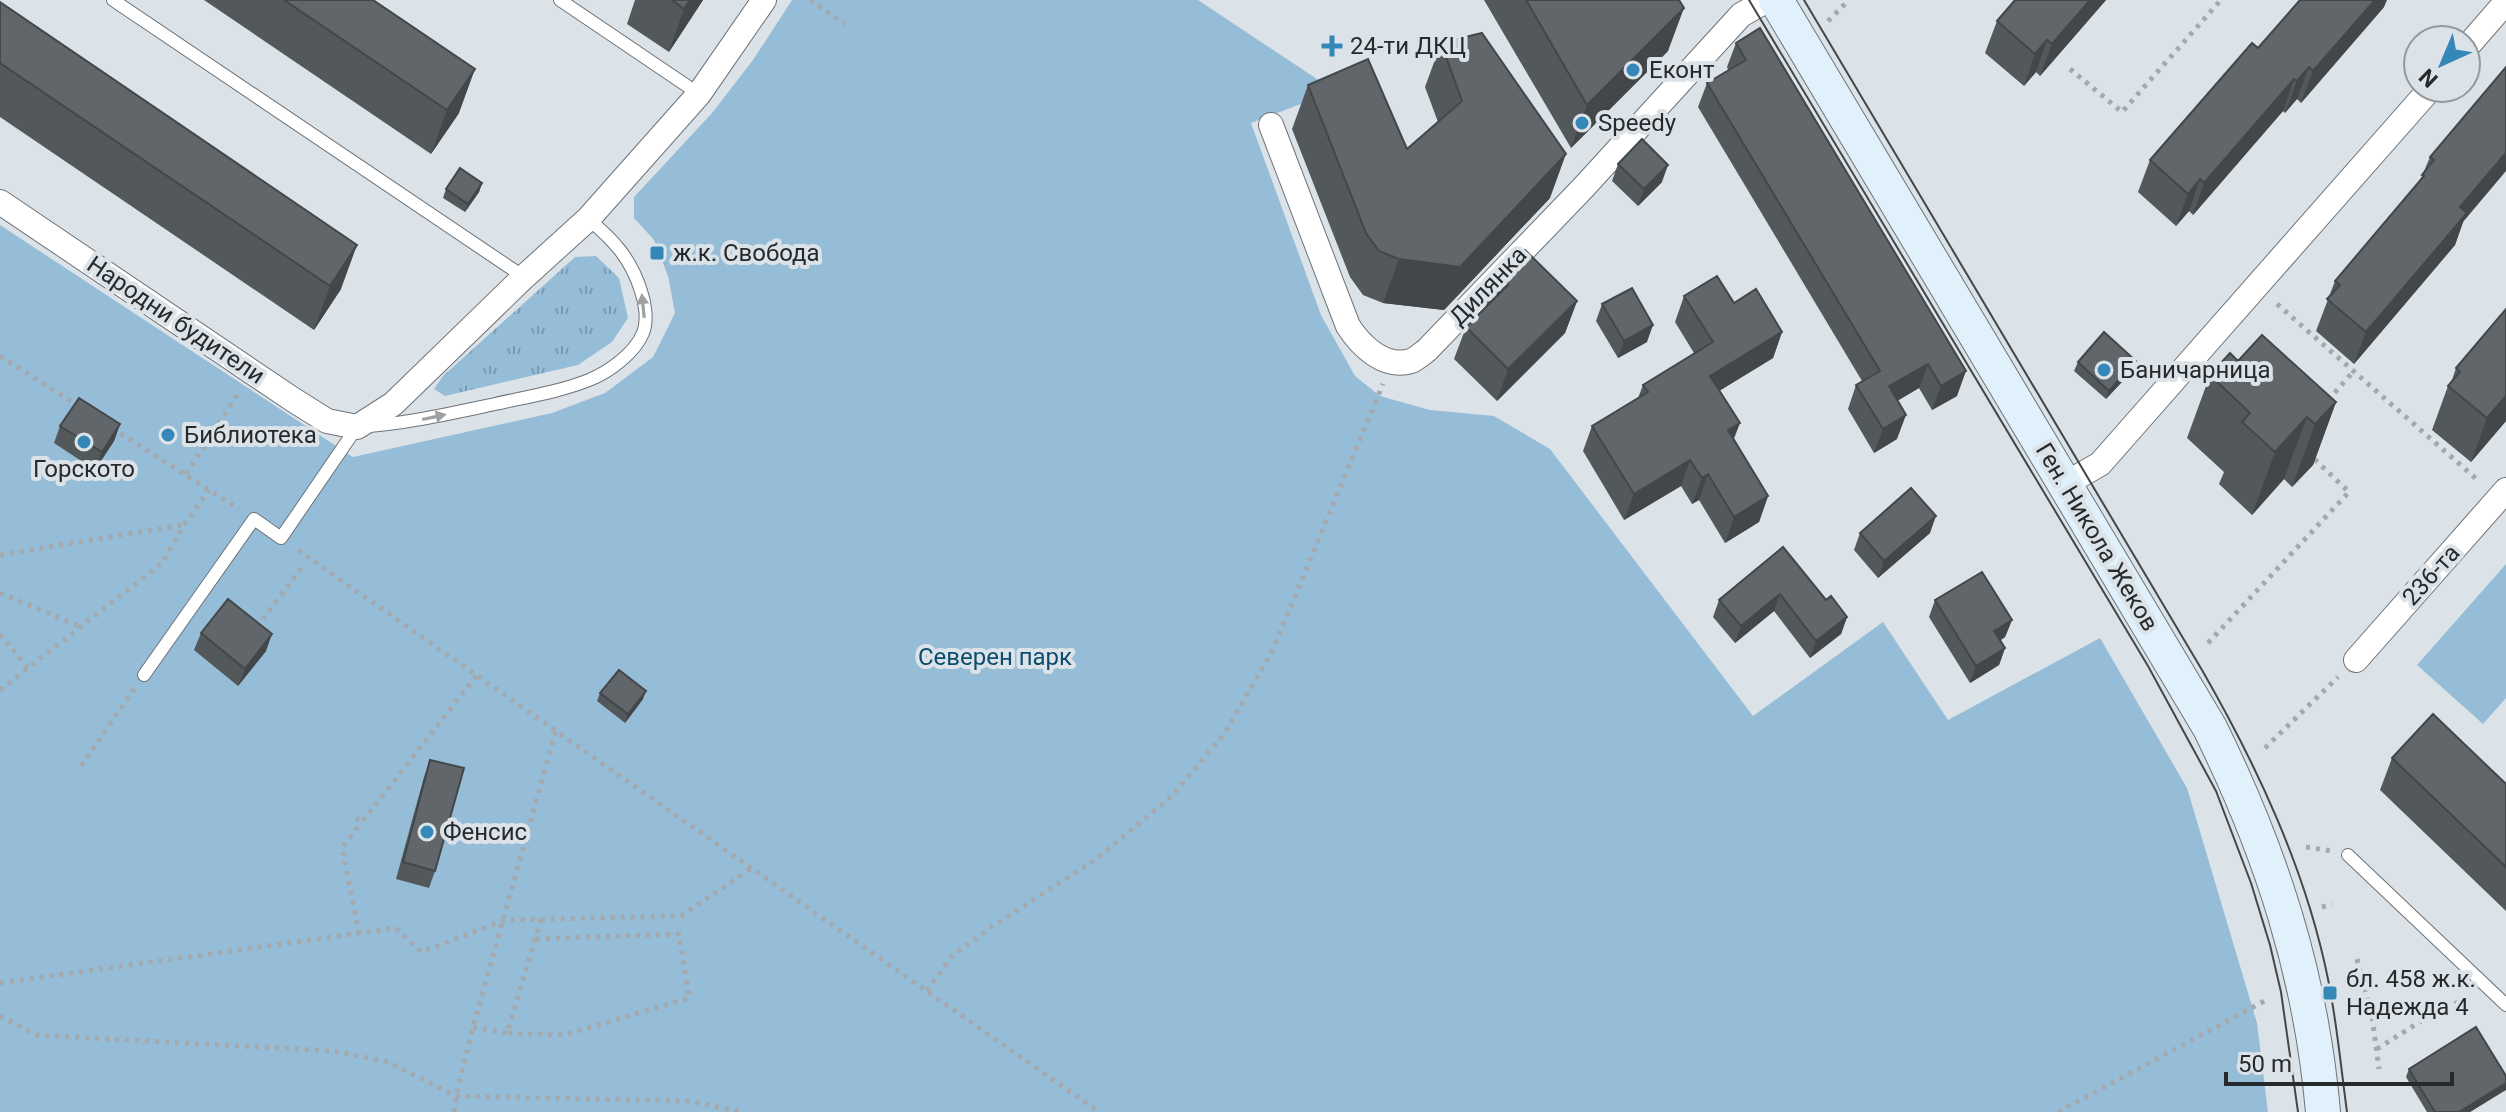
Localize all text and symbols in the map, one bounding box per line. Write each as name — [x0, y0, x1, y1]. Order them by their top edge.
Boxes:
north arrow — [2402, 24, 2482, 104]
place label: 24-ти ДКЦ — [1350, 32, 1466, 60]
marker: 24-ти ДКЦ — [1321, 35, 1343, 57]
place label: Еконт — [1649, 56, 1715, 84]
marker: Еконт — [1624, 61, 1642, 79]
text: N — [2414, 64, 2443, 92]
place label: Speedy — [1598, 109, 1677, 137]
marker: Speedy — [1573, 114, 1591, 132]
place label: ж.к. Свобода — [673, 239, 820, 267]
street label: Дилянка — [1444, 241, 1532, 331]
marker: ж.к. Свобода — [648, 244, 666, 262]
street label: Народни будители — [82, 250, 270, 390]
one-way arrow — [636, 293, 649, 318]
place label: Баничарница — [2120, 356, 2270, 384]
marker: Баничарница — [2095, 361, 2113, 379]
one-way arrow — [421, 410, 446, 423]
place label: Библиотека — [184, 421, 317, 449]
marker: Библиотека — [159, 426, 177, 444]
marker: Горското — [75, 433, 93, 451]
street label: Ген. Никола Жеков — [2030, 438, 2164, 636]
place label: Горското — [33, 455, 135, 483]
street label: 236-та — [2397, 539, 2465, 611]
park label: Северен парк — [918, 643, 1072, 671]
place label: Фенсис — [443, 818, 527, 846]
marker: Фенсис — [418, 823, 436, 841]
place label: бл. 458 ж.к. Надежда 4 — [2346, 965, 2476, 1021]
marker: бл. 458 ж.к. Надежда 4 — [2321, 984, 2339, 1002]
scale bar — [2226, 1036, 2452, 1086]
text: 50 m — [2238, 1050, 2292, 1078]

